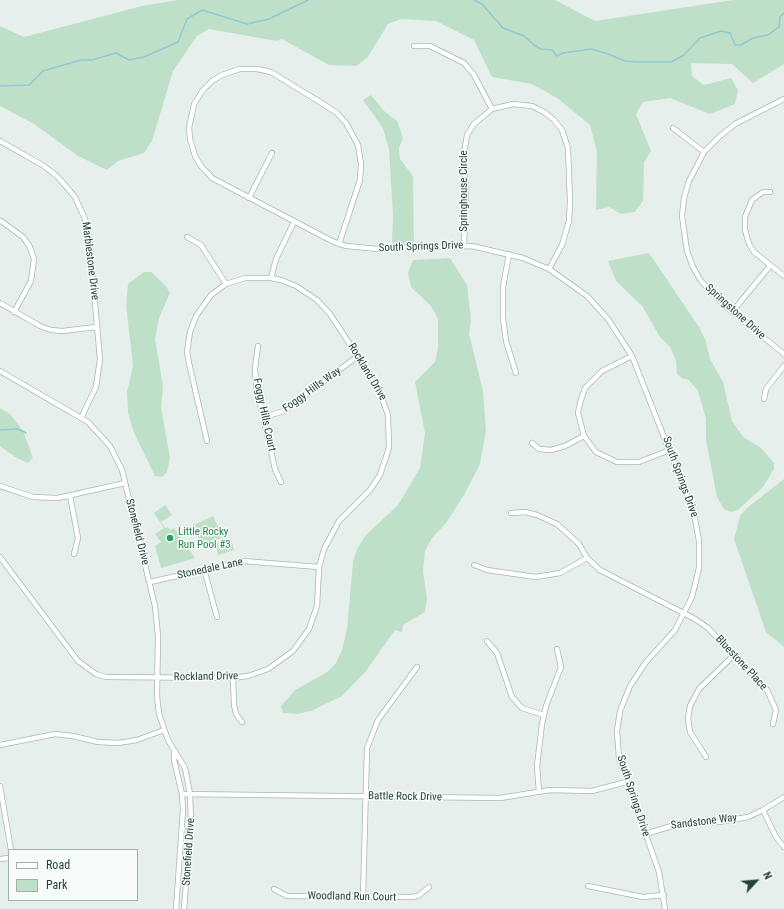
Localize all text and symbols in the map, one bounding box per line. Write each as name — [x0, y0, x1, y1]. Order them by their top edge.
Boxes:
street label: Springhouse Circle — [457, 150, 471, 232]
street label: Marblestone Drive — [79, 221, 101, 301]
street label: South Springs Drive — [378, 239, 464, 255]
street label: Springstone Drive — [702, 282, 768, 342]
street label: Rockland Drive — [345, 341, 389, 403]
street label: Foggy Hills Way — [280, 365, 344, 415]
street label: Foggy Hills Court — [250, 377, 278, 453]
street label: South Springs Drive — [659, 435, 701, 519]
street label: Stonefield Drive — [122, 497, 152, 567]
place label: Little Rocky Run Pool #3 — [178, 525, 231, 551]
marker: Little Rocky Run Pool #3 — [165, 533, 175, 543]
street label: Stonedale Lane — [176, 556, 244, 582]
street label: Bluestone Place — [712, 633, 770, 693]
street label: Rockland Drive — [174, 670, 238, 684]
street label: South Springs Drive — [614, 754, 652, 838]
street label: Battle Rock Drive — [368, 790, 442, 804]
street label: Sandstone Way — [670, 811, 738, 833]
street label: Stonefield Drive — [180, 818, 198, 886]
legend — [8, 849, 138, 901]
text: Road — [46, 858, 70, 872]
north arrow — [736, 861, 776, 901]
text: N — [760, 870, 775, 881]
text: Park — [46, 878, 67, 892]
street label: Woodland Run Court — [308, 890, 396, 904]

